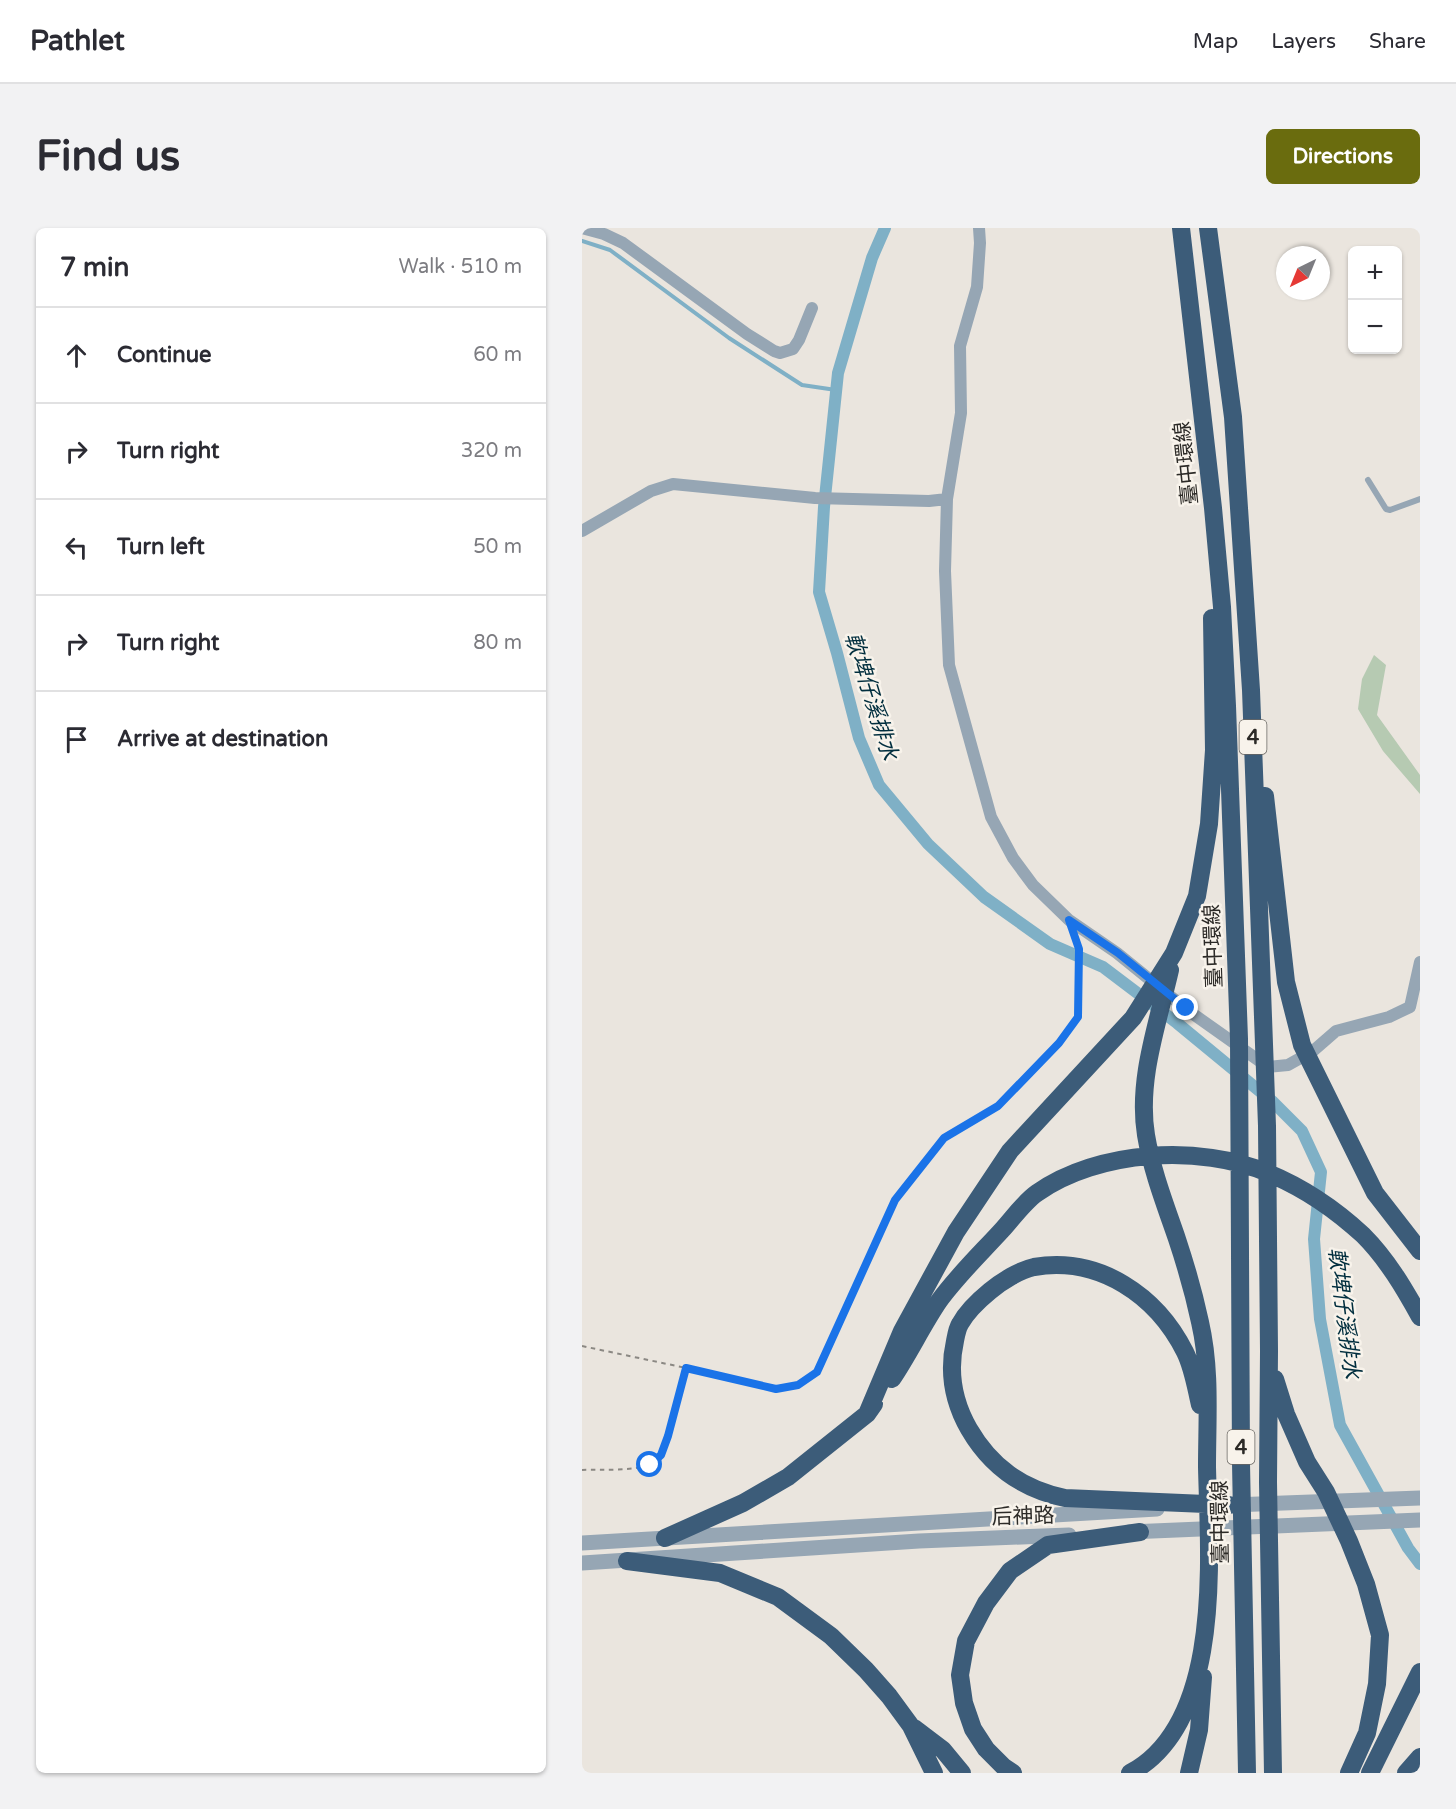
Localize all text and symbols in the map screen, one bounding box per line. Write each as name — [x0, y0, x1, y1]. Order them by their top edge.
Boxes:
text: Pathlet — [30, 24, 125, 58]
text: Map — [1193, 29, 1238, 54]
text: Layers — [1271, 29, 1336, 54]
text: Share — [1369, 29, 1426, 54]
button: Directions — [1266, 129, 1420, 184]
text: Find us — [36, 131, 180, 182]
north arrow — [1276, 246, 1330, 300]
map controls — [1348, 246, 1402, 354]
button: + — [1348, 246, 1402, 300]
text: 7 min — [60, 252, 129, 283]
text: Walk · 510 m — [399, 255, 522, 279]
button: − — [1348, 300, 1402, 354]
icon: ahead — [60, 339, 93, 372]
text: Continue — [117, 342, 212, 368]
text: 60 m — [473, 343, 522, 367]
street label: 臺中環線 — [1170, 420, 1203, 506]
icon: right — [60, 435, 93, 468]
text: Turn right — [117, 438, 219, 464]
text: 320 m — [461, 439, 522, 463]
icon: left — [60, 531, 93, 564]
text: Turn left — [117, 534, 205, 560]
text: 50 m — [473, 535, 522, 559]
icon: right — [60, 627, 93, 660]
water label: 軟埤仔溪排水 — [839, 629, 903, 764]
text: Turn right — [117, 630, 219, 656]
text: 80 m — [473, 631, 522, 655]
road number: 4 — [1240, 720, 1266, 754]
icon: arrive — [60, 723, 93, 756]
text: Arrive at destination — [117, 726, 328, 752]
street label: 臺中環線 — [1200, 904, 1227, 988]
route end — [1172, 994, 1198, 1020]
water label: 軟埤仔溪排水 — [1323, 1246, 1365, 1381]
road number: 4 — [1228, 1430, 1254, 1464]
route start — [636, 1451, 662, 1477]
street label: 臺中環線 — [1207, 1480, 1234, 1564]
street label: 后神路 — [991, 1503, 1055, 1530]

